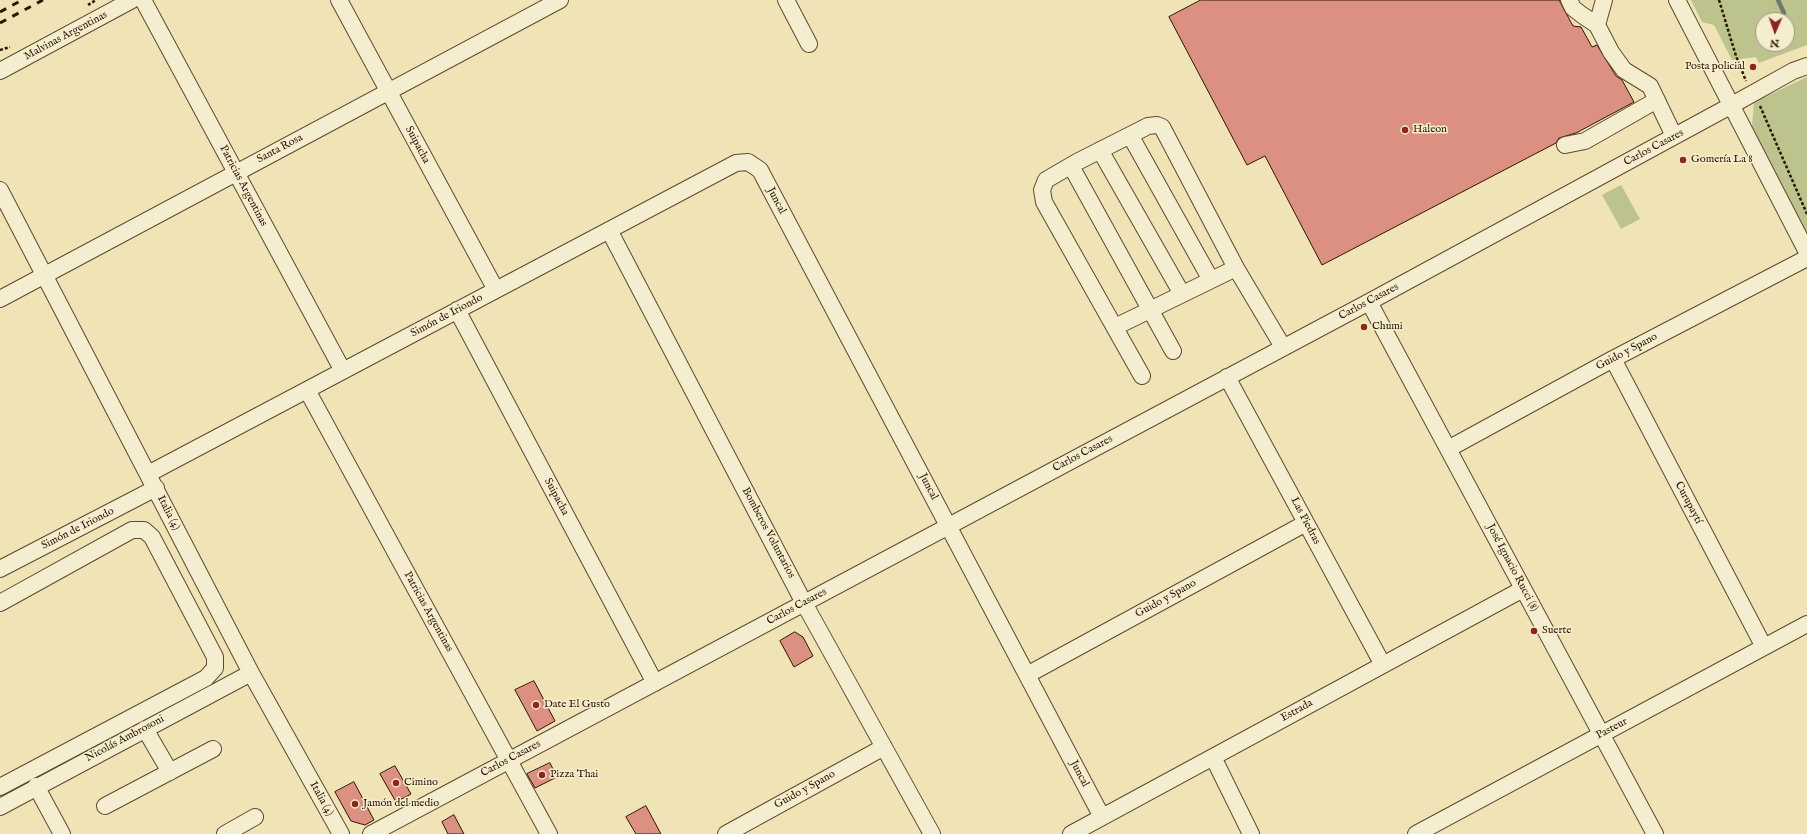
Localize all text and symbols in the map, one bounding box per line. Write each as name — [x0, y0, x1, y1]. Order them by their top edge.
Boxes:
street label: Malvinas Argentinas — [22, 9, 110, 63]
north arrow — [1755, 12, 1795, 52]
text: N — [1770, 36, 1780, 50]
place label: Posta policial — [1685, 60, 1745, 74]
marker: Posta policial — [1748, 62, 1758, 72]
place label: Haleon — [1413, 123, 1447, 137]
street label: Suipacha — [402, 124, 432, 166]
marker: Haleon — [1400, 125, 1410, 135]
street label: Carlos Casares — [1622, 127, 1686, 169]
street label: Santa Rosa — [255, 131, 305, 167]
street label: Patricias Argentinas — [216, 143, 270, 229]
place label: Gomería La 8 — [1691, 153, 1753, 167]
marker: Gomería La 8 — [1678, 155, 1688, 165]
street label: Juncal — [764, 185, 788, 217]
street label: Carlos Casares — [1337, 281, 1401, 323]
street label: Simón de Iriondo — [409, 291, 485, 341]
place label: Chumi — [1372, 320, 1403, 334]
marker: Chumi — [1359, 322, 1369, 332]
street label: Guido y Spano — [1594, 330, 1660, 374]
street label: Carlos Casares — [1051, 433, 1115, 475]
street label: Juncal — [916, 471, 940, 503]
street label: Suipacha — [541, 476, 571, 518]
street label: Curupaytí — [1671, 480, 1705, 526]
street label: Bomberos Voluntarios — [738, 485, 798, 581]
street label: Italia (4) — [154, 493, 182, 533]
street label: Las Piedras — [1287, 495, 1323, 547]
street label: Simón de Iriondo — [39, 505, 117, 553]
street label: José Ignacio Rucci (8) — [1483, 522, 1541, 614]
street label: Patricias Argentinas — [400, 569, 456, 655]
street label: Guido y Spano — [1133, 577, 1199, 621]
street label: Carlos Casares — [765, 586, 829, 628]
place label: Suerte — [1542, 624, 1571, 638]
marker: Suerte — [1529, 626, 1539, 636]
street label: Estrada — [1279, 697, 1315, 725]
place label: Date El Gusto — [544, 698, 610, 712]
marker: Date El Gusto — [531, 700, 541, 710]
street label: Nicolás Ambrosoni — [83, 713, 167, 765]
street label: Pasteur — [1594, 715, 1630, 743]
street label: Carlos Casares — [479, 738, 543, 780]
street label: Juncal — [1067, 758, 1091, 790]
place label: Pizza Thai — [550, 768, 598, 782]
street label: Guido y Spano — [772, 768, 838, 812]
marker: Pizza Thai — [537, 770, 547, 780]
place label: Cimino — [404, 776, 438, 790]
marker: Cimino — [391, 778, 401, 788]
street label: Italia (4) — [306, 779, 336, 819]
place label: Jamón del medio — [363, 797, 439, 811]
marker: Jamón del medio — [350, 799, 360, 809]

